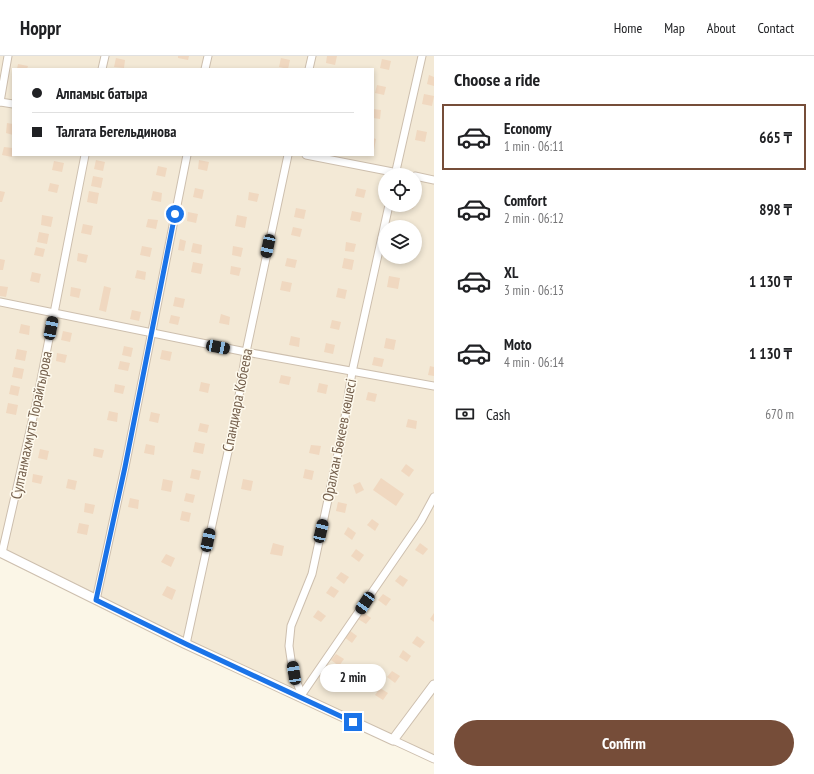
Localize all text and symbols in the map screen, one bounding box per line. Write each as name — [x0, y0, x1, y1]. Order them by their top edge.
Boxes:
text: Hoppr — [20, 16, 61, 40]
text: Home — [614, 19, 642, 37]
text: Map — [664, 19, 685, 37]
text: About — [707, 19, 736, 37]
text: Contact — [758, 19, 794, 37]
text: Choose a ride — [454, 68, 540, 91]
text: Алпамыс батыра — [56, 84, 148, 103]
icon: car — [456, 119, 492, 155]
text: Economy — [504, 119, 552, 138]
text: Талгата Бегельдинова — [56, 122, 176, 141]
text: 665 ₸ — [759, 128, 792, 147]
text: 1 min · 06:11 — [504, 138, 564, 155]
map controls — [378, 168, 422, 264]
button: locate — [378, 168, 422, 212]
icon: car — [456, 191, 492, 227]
text: Comfort — [504, 191, 547, 210]
text: 898 ₸ — [759, 200, 792, 219]
route start — [166, 205, 184, 223]
text: 2 min · 06:12 — [504, 210, 564, 227]
button: layers — [378, 220, 422, 264]
car — [260, 233, 276, 259]
icon: car — [456, 263, 492, 299]
text: XL — [504, 263, 518, 282]
text: 1 130 ₸ — [749, 272, 792, 291]
text: 3 min · 06:13 — [504, 282, 564, 299]
car — [43, 315, 59, 341]
icon: car — [456, 335, 492, 371]
text: Moto — [504, 335, 532, 354]
car — [205, 339, 231, 355]
text: 1 130 ₸ — [749, 344, 792, 363]
street label: Спандиара Кобеева — [218, 347, 256, 453]
street label: Султанмахмута Торайгырова — [6, 349, 56, 501]
text: 4 min · 06:14 — [504, 354, 564, 371]
street label: Оралхан Бөкеев көшесі — [318, 377, 360, 503]
icon: cash — [454, 403, 476, 425]
text: Cash — [486, 405, 510, 424]
text: 670 m — [765, 406, 794, 423]
car — [312, 518, 330, 544]
car — [200, 527, 216, 553]
car — [353, 590, 377, 616]
car — [286, 660, 302, 686]
callout: 2 min — [320, 664, 386, 692]
text: 2 min — [340, 669, 366, 686]
route end — [344, 713, 362, 731]
button: Confirm — [454, 720, 794, 766]

